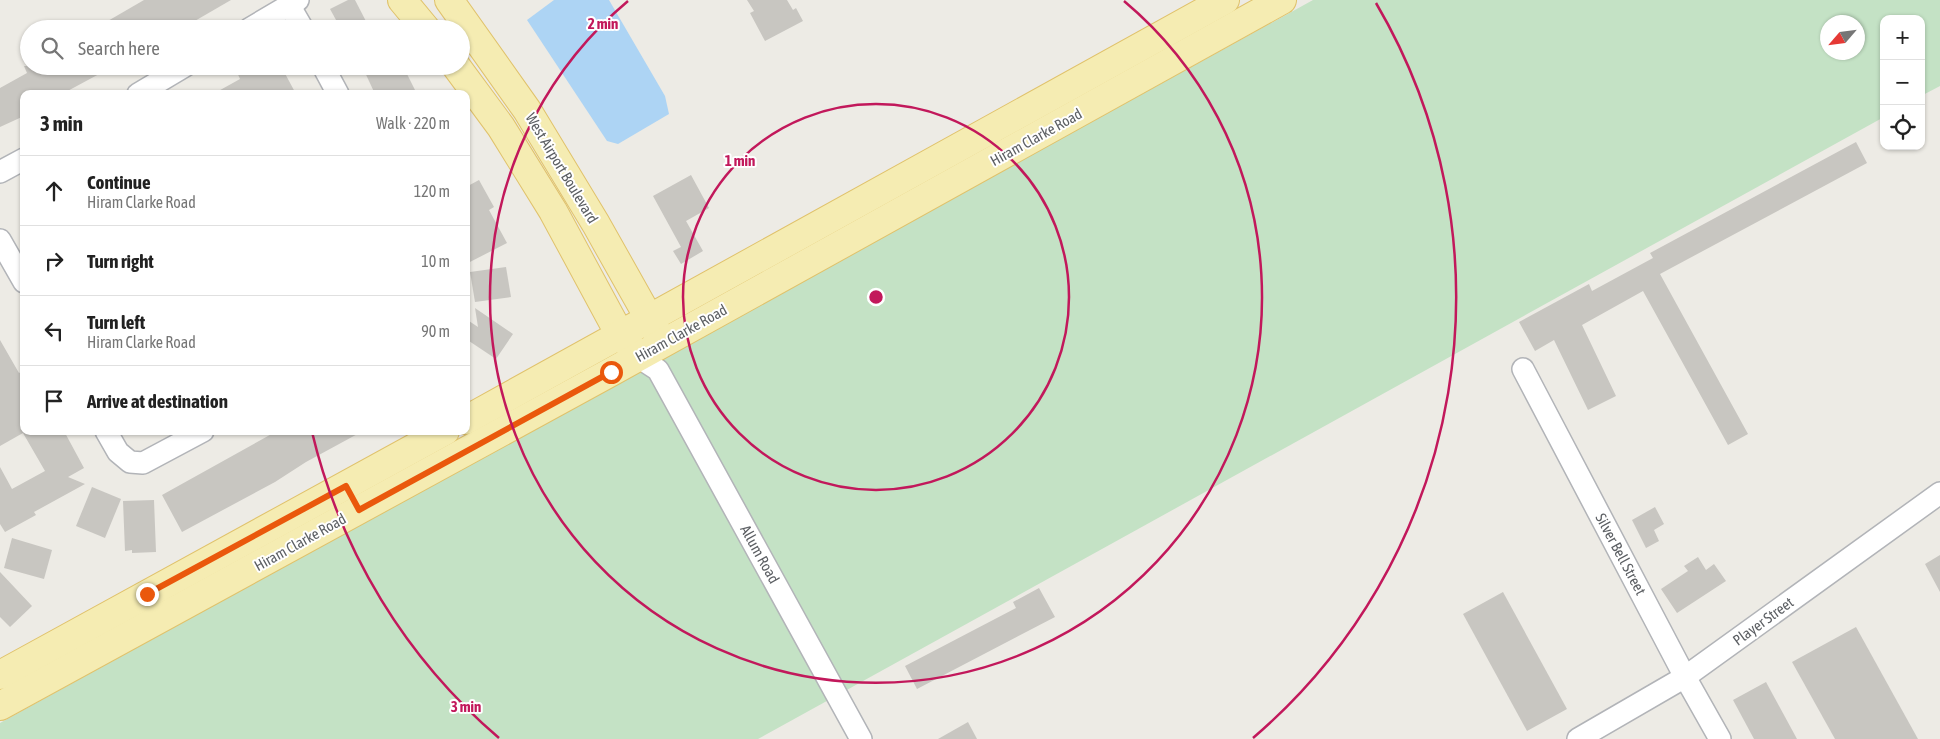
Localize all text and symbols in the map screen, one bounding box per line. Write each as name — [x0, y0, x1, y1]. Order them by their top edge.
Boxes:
text: 2 min — [588, 15, 618, 32]
north arrow — [1820, 15, 1865, 60]
map controls — [1880, 15, 1925, 150]
button: + — [1880, 15, 1925, 60]
search box — [20, 20, 470, 75]
icon: search — [38, 34, 66, 62]
text: Search here — [78, 37, 160, 59]
button: − — [1880, 60, 1925, 105]
street label: Hiram Clarke Road — [987, 105, 1085, 169]
button: locate — [1880, 105, 1925, 150]
street label: West Airport Boulevard — [522, 110, 602, 226]
text: 3 min — [40, 111, 83, 135]
text: Walk · 220 m — [376, 114, 450, 132]
text: 1 min — [725, 152, 755, 169]
text: Continue — [87, 171, 151, 193]
icon: ahead — [40, 177, 68, 205]
text: 120 m — [414, 182, 450, 200]
text: Hiram Clarke Road — [87, 193, 196, 211]
icon: right — [40, 247, 68, 275]
text: Turn right — [87, 250, 154, 272]
text: 10 m — [421, 252, 450, 270]
centre of rings — [867, 288, 885, 306]
street label: Hiram Clarke Road — [632, 301, 730, 365]
text: Turn left — [87, 311, 145, 333]
icon: left — [40, 317, 68, 345]
text: 90 m — [421, 322, 450, 340]
text: Hiram Clarke Road — [87, 333, 196, 351]
route start — [600, 361, 623, 384]
icon: arrive — [40, 387, 68, 415]
text: Arrive at destination — [87, 390, 228, 412]
street label: Hiram Clarke Road — [251, 510, 349, 574]
street label: Silver Bell Street — [1592, 510, 1650, 598]
street label: Allum Road — [737, 522, 783, 586]
route end — [136, 583, 159, 606]
street label: Player Street — [1729, 593, 1797, 649]
text: 3 min — [451, 698, 481, 715]

